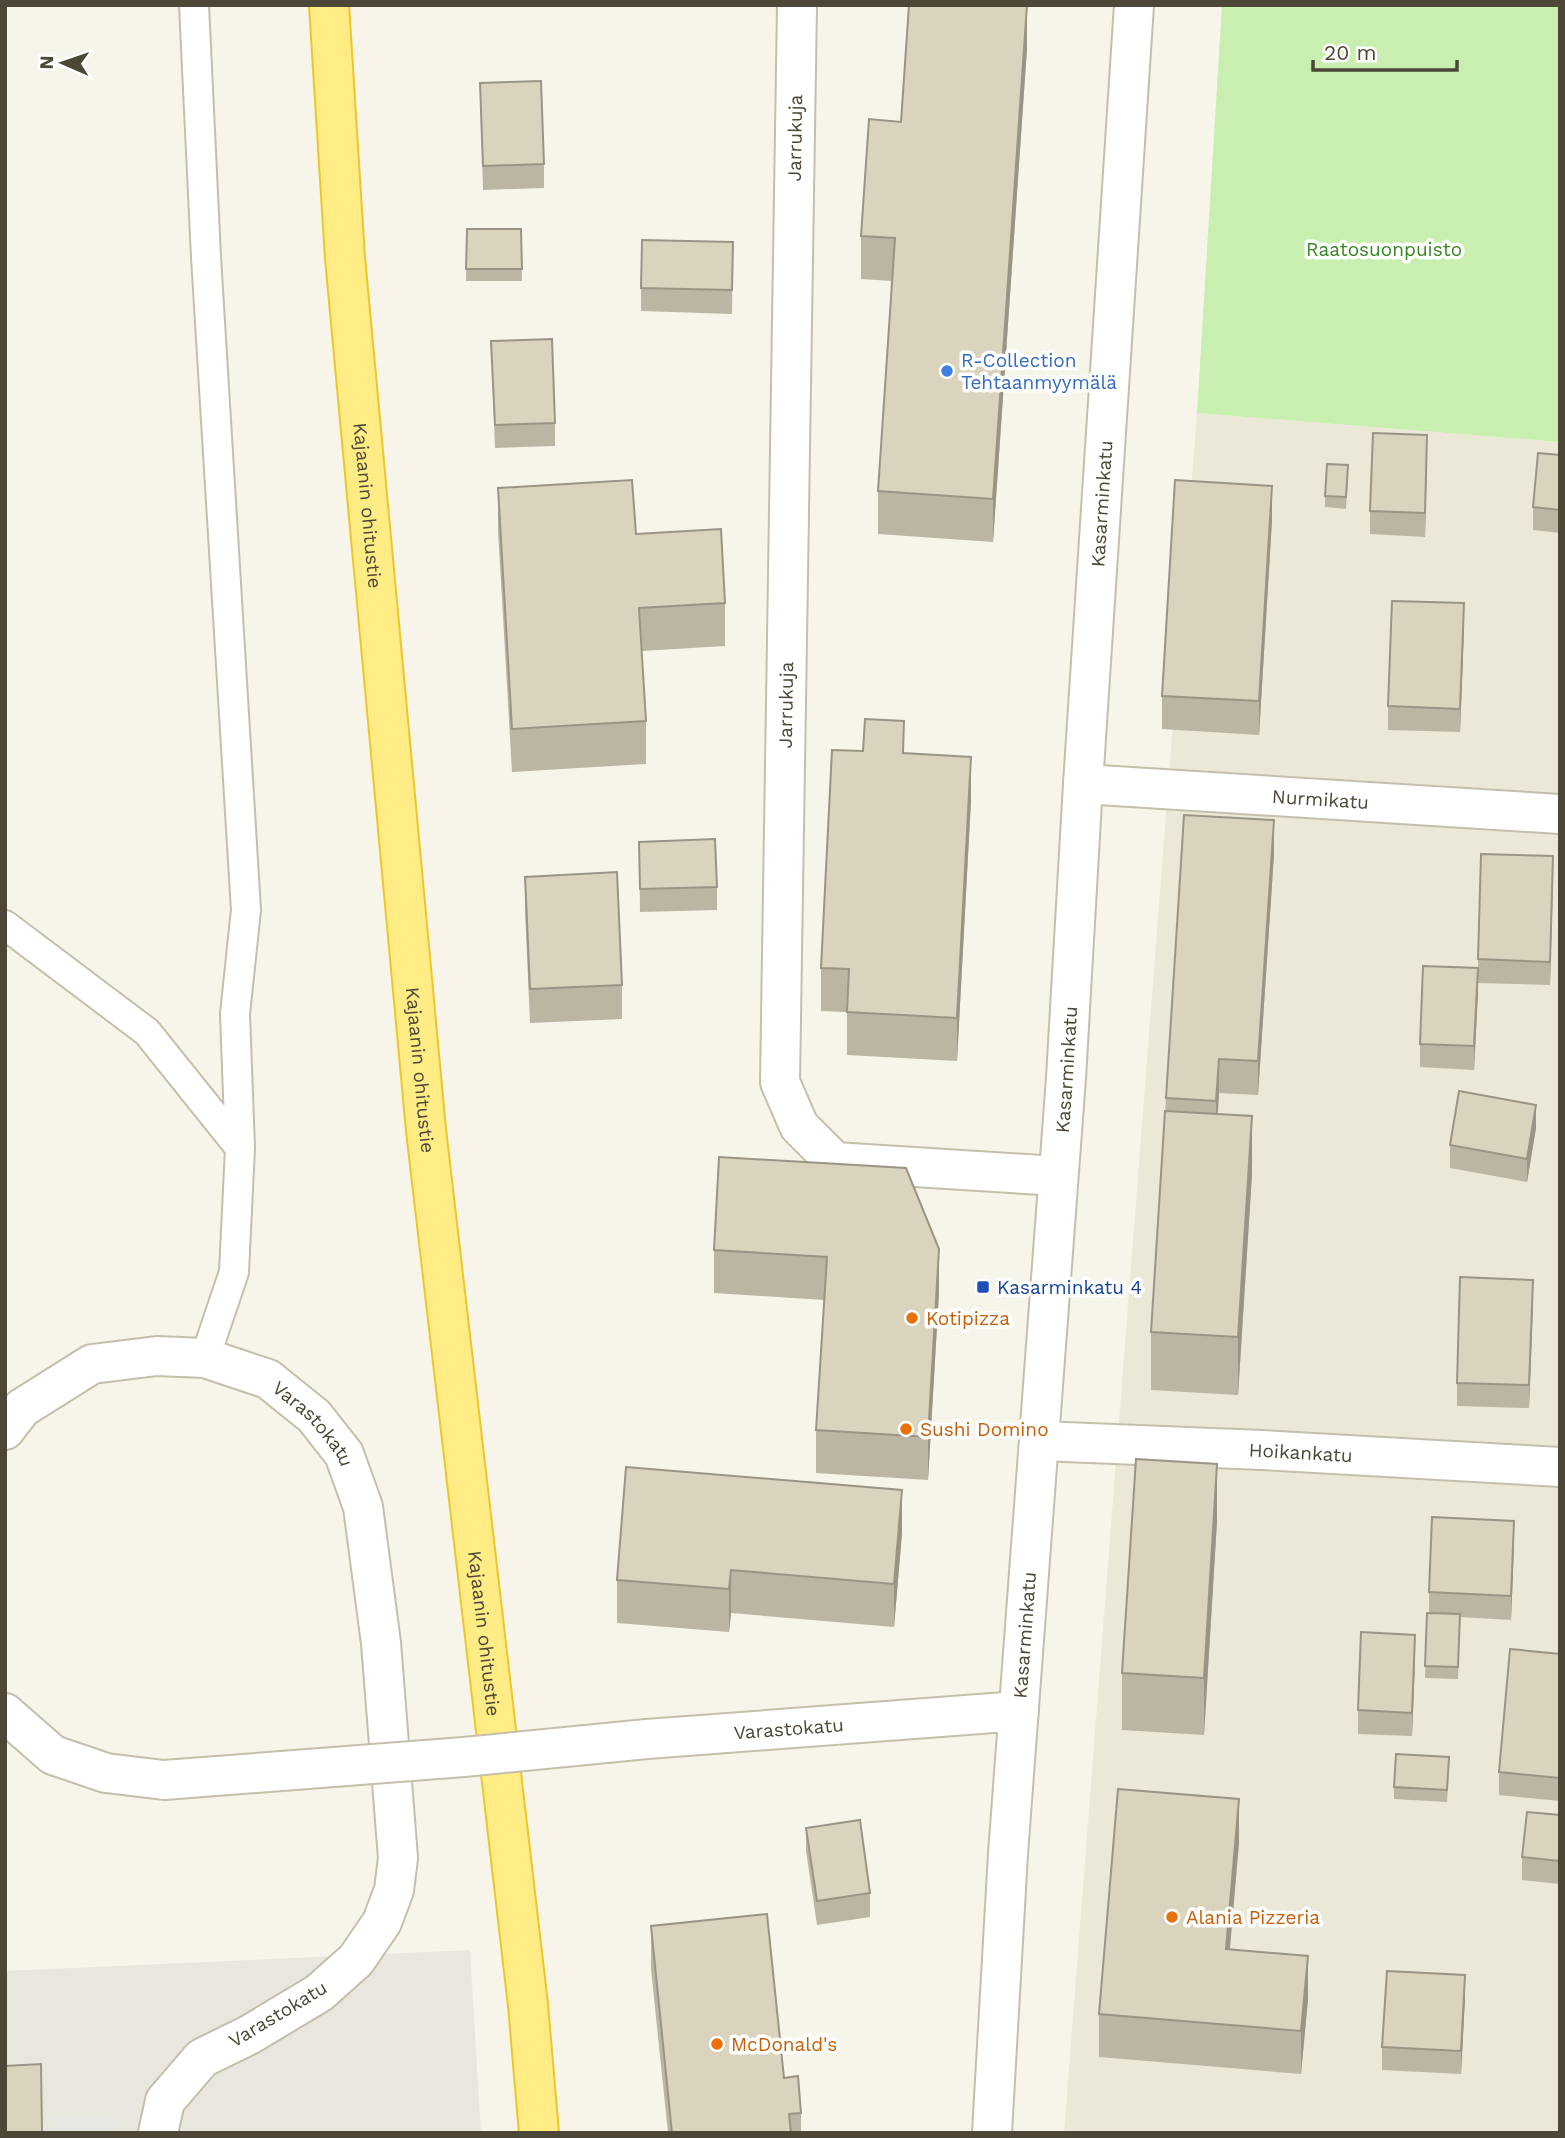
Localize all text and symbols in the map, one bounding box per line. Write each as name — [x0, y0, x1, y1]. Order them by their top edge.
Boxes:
north arrow — [28, 28, 98, 98]
scale bar — [1313, 28, 1456, 72]
text: 20 m — [1324, 40, 1376, 65]
text: N — [35, 55, 58, 70]
street label: Jarrukuja — [783, 94, 807, 182]
park label: Raatosuonpuisto — [1306, 238, 1462, 261]
place label: R-Collection Tehtaanmyymälä — [961, 349, 1117, 394]
marker: R-Collection Tehtaanmyymälä — [939, 363, 955, 379]
street label: Kajaanin ohitustie — [349, 421, 387, 589]
street label: Kasarminkatu — [1086, 440, 1117, 568]
street label: Jarrukuja — [774, 661, 798, 749]
street label: Nurmikatu — [1271, 784, 1370, 813]
street label: Kajaanin ohitustie — [401, 986, 440, 1154]
street label: Kasarminkatu — [1050, 1006, 1082, 1134]
place label: Kasarminkatu 4 — [997, 1276, 1142, 1299]
marker: Kasarminkatu 4 — [975, 1279, 991, 1295]
place label: Kotipizza — [926, 1307, 1010, 1330]
marker: Kotipizza — [904, 1310, 920, 1326]
street label: Varastokatu — [268, 1376, 359, 1469]
place label: Sushi Domino — [920, 1418, 1049, 1441]
marker: Sushi Domino — [898, 1421, 914, 1437]
street label: Hoikankatu — [1248, 1438, 1353, 1467]
street label: Kajaanin ohitustie — [464, 1549, 506, 1717]
street label: Kasarminkatu — [1008, 1571, 1041, 1699]
street label: Varastokatu — [733, 1713, 844, 1744]
place label: Alania Pizzeria — [1186, 1906, 1320, 1929]
marker: Alania Pizzeria — [1164, 1909, 1180, 1925]
street label: Varastokatu — [225, 1976, 331, 2052]
place label: McDonald's — [731, 2033, 837, 2056]
marker: McDonald's — [709, 2036, 725, 2052]

